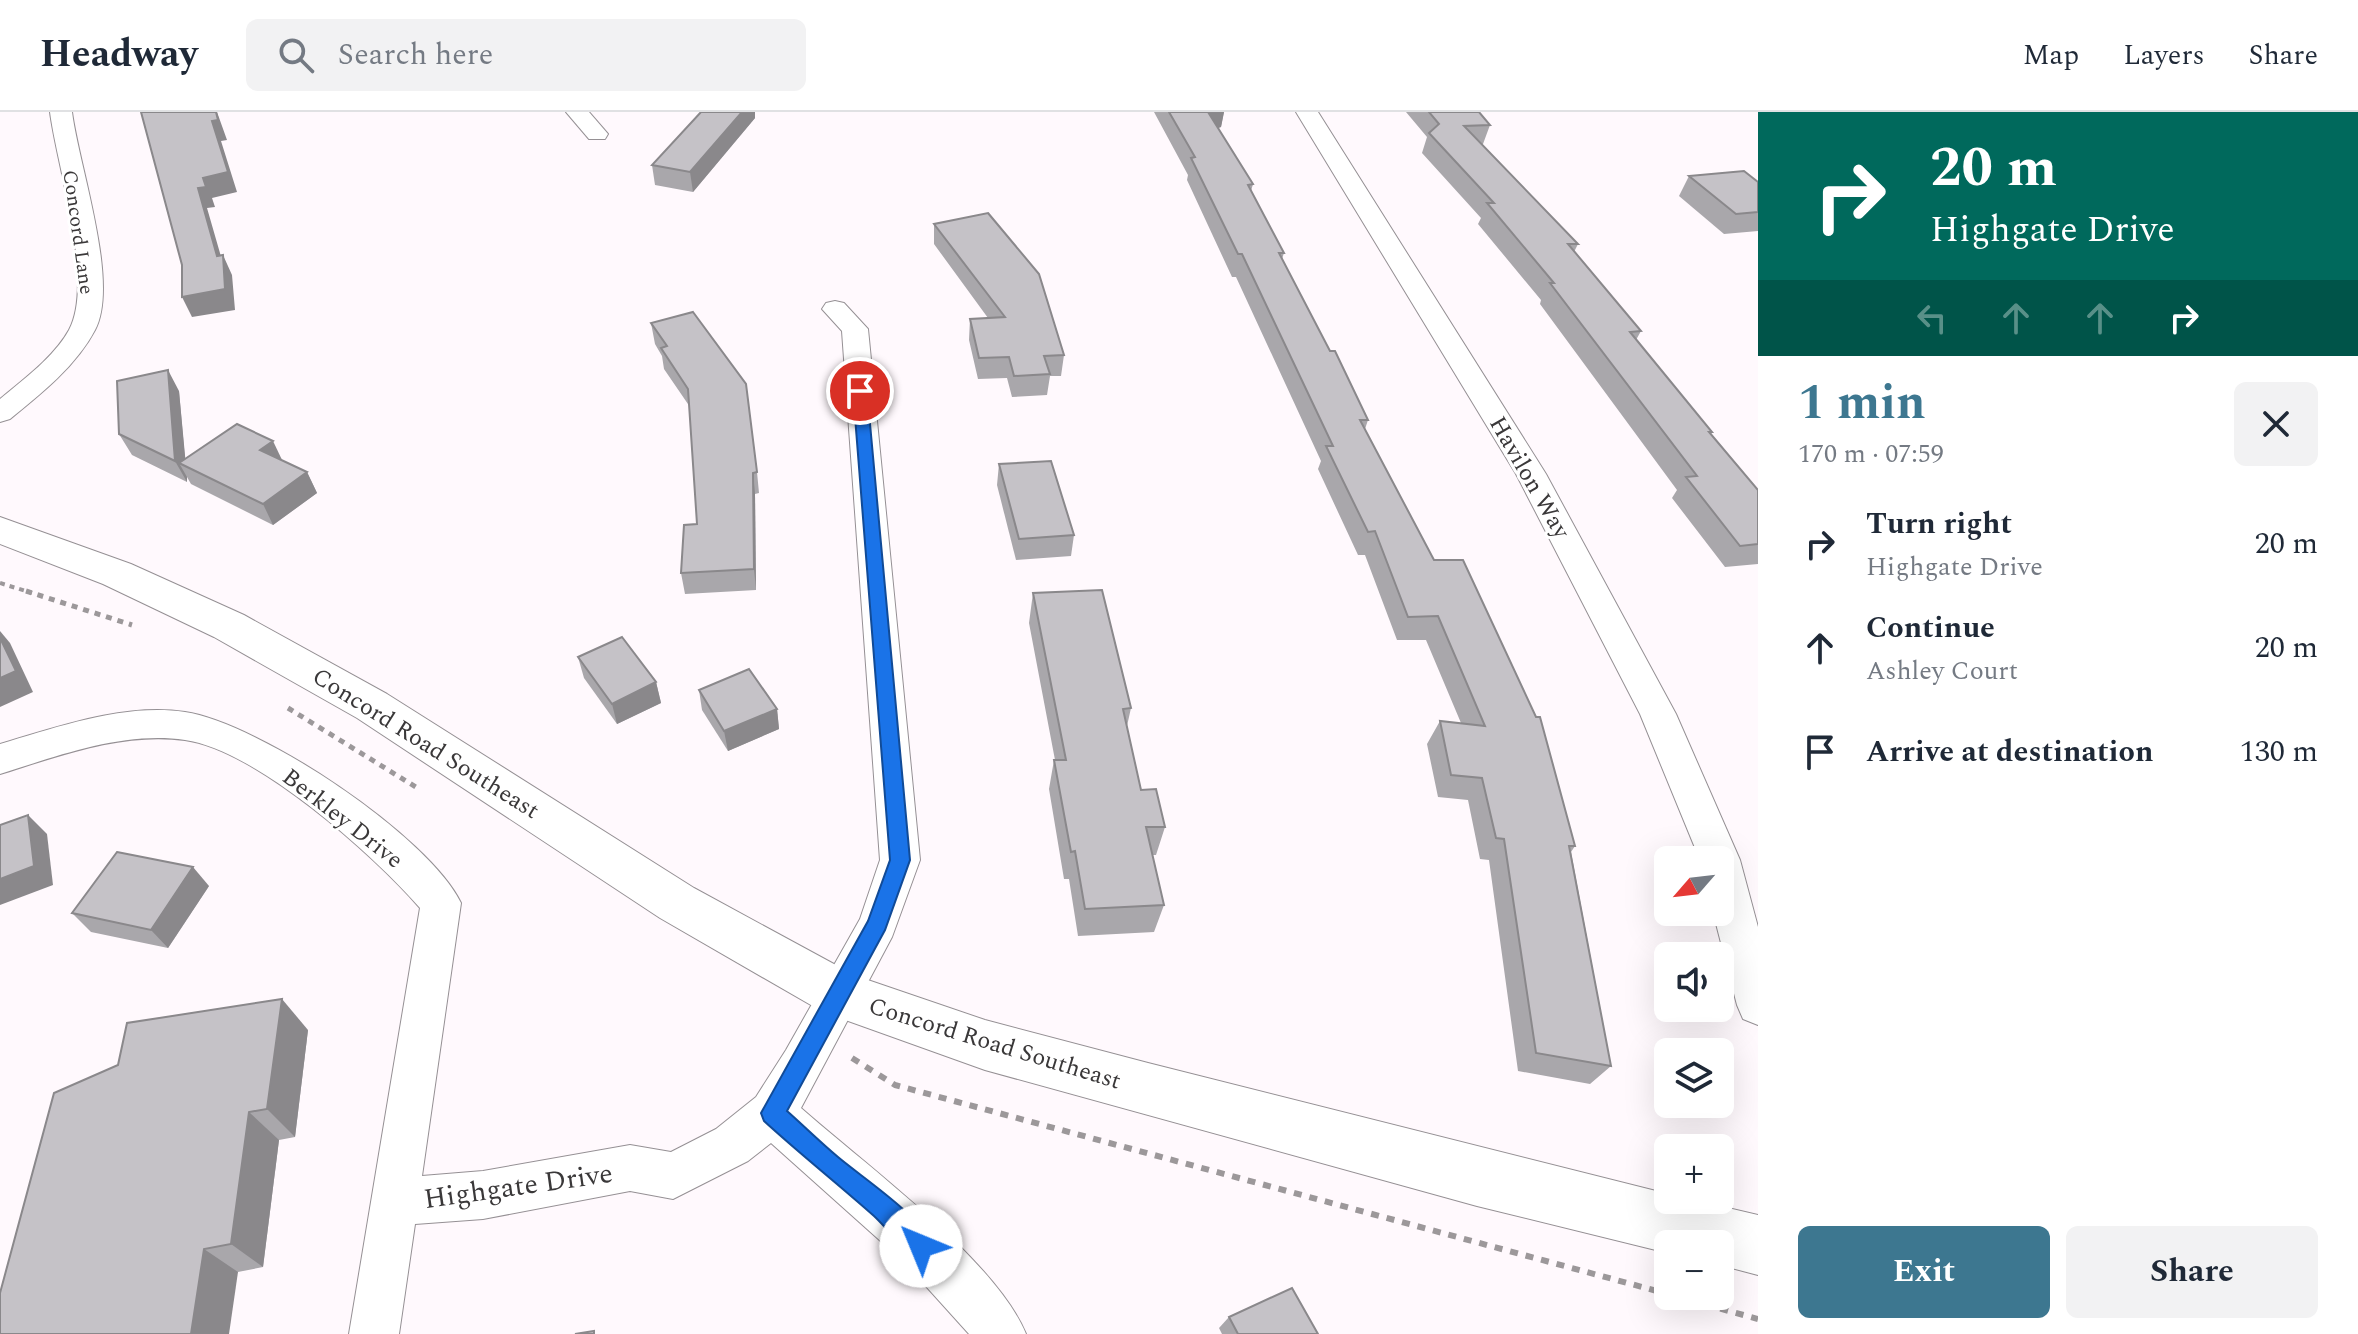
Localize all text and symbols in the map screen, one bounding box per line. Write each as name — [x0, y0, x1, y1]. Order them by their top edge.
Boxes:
search box — [246, 19, 806, 91]
text: Headway — [40, 26, 198, 84]
text: Search here — [338, 32, 493, 78]
icon: search — [274, 33, 318, 77]
text: Map — [2023, 34, 2079, 77]
text: Layers — [2123, 34, 2205, 77]
text: Share — [2249, 34, 2318, 77]
text: 20 m — [1930, 126, 2057, 211]
icon: right — [1798, 144, 1902, 248]
street label: Concord Lane — [54, 168, 102, 296]
text: Highgate Drive — [1930, 203, 2175, 258]
icon: left — [1910, 296, 1954, 340]
icon: ahead — [1994, 296, 2038, 340]
icon: ahead — [2078, 296, 2122, 340]
icon: right — [2162, 296, 2206, 340]
pin — [826, 357, 894, 425]
text: 1 min — [1798, 367, 1926, 440]
icon: arrive — [838, 369, 882, 413]
button: close — [2234, 382, 2318, 466]
street label: Havilon Way — [1479, 409, 1580, 547]
text: 170 m · 07:59 — [1798, 434, 1944, 474]
text: Turn right — [1866, 501, 2012, 547]
text: 20 m — [2255, 521, 2318, 567]
icon: right — [1798, 522, 1842, 566]
text: Highgate Drive — [1866, 547, 2043, 587]
text: Continue — [1866, 605, 1995, 651]
text: 20 m — [2255, 625, 2318, 671]
icon: ahead — [1798, 626, 1842, 670]
text: Ashley Court — [1866, 651, 2018, 691]
street label: Concord Road Southeast — [305, 659, 546, 829]
text: Arrive at destination — [1866, 729, 2153, 775]
text: 130 m — [2240, 729, 2318, 775]
icon: arrive — [1798, 730, 1842, 774]
street label: Berkley Drive — [274, 760, 411, 878]
north arrow — [1654, 846, 1734, 926]
map controls — [1654, 846, 1734, 1310]
button: sound — [1654, 942, 1734, 1022]
street label: Concord Road Southeast — [864, 988, 1125, 1099]
button: layers — [1654, 1038, 1734, 1118]
button: + — [1654, 1134, 1734, 1214]
street label: Highgate Drive — [421, 1152, 615, 1221]
position arrow — [879, 1204, 963, 1288]
button: Exit — [1798, 1226, 2050, 1318]
button: Share — [2066, 1226, 2318, 1318]
button: − — [1654, 1230, 1734, 1310]

